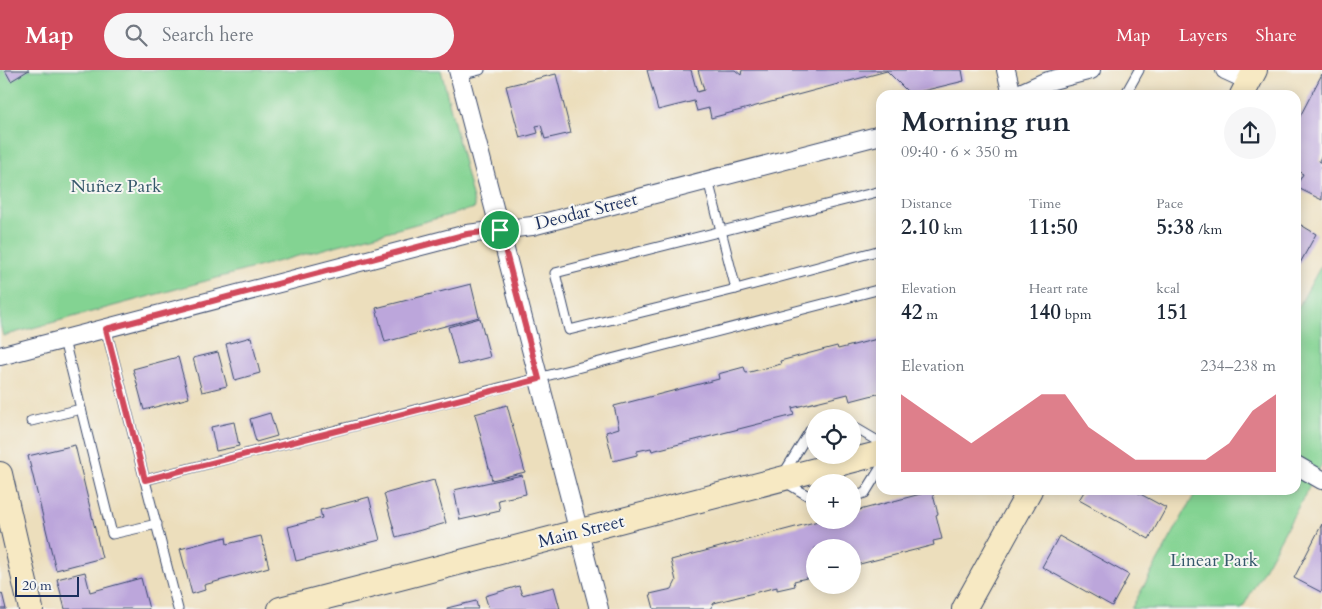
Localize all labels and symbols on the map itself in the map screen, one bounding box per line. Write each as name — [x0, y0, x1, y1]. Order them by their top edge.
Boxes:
park label: Nuñez Park — [70, 174, 162, 199]
street label: Deodar Street — [532, 187, 640, 236]
pin — [479, 209, 521, 251]
street label: Main Street — [535, 509, 627, 554]
park label: Linear Park — [1170, 548, 1258, 573]
scale bar — [15, 574, 79, 597]

